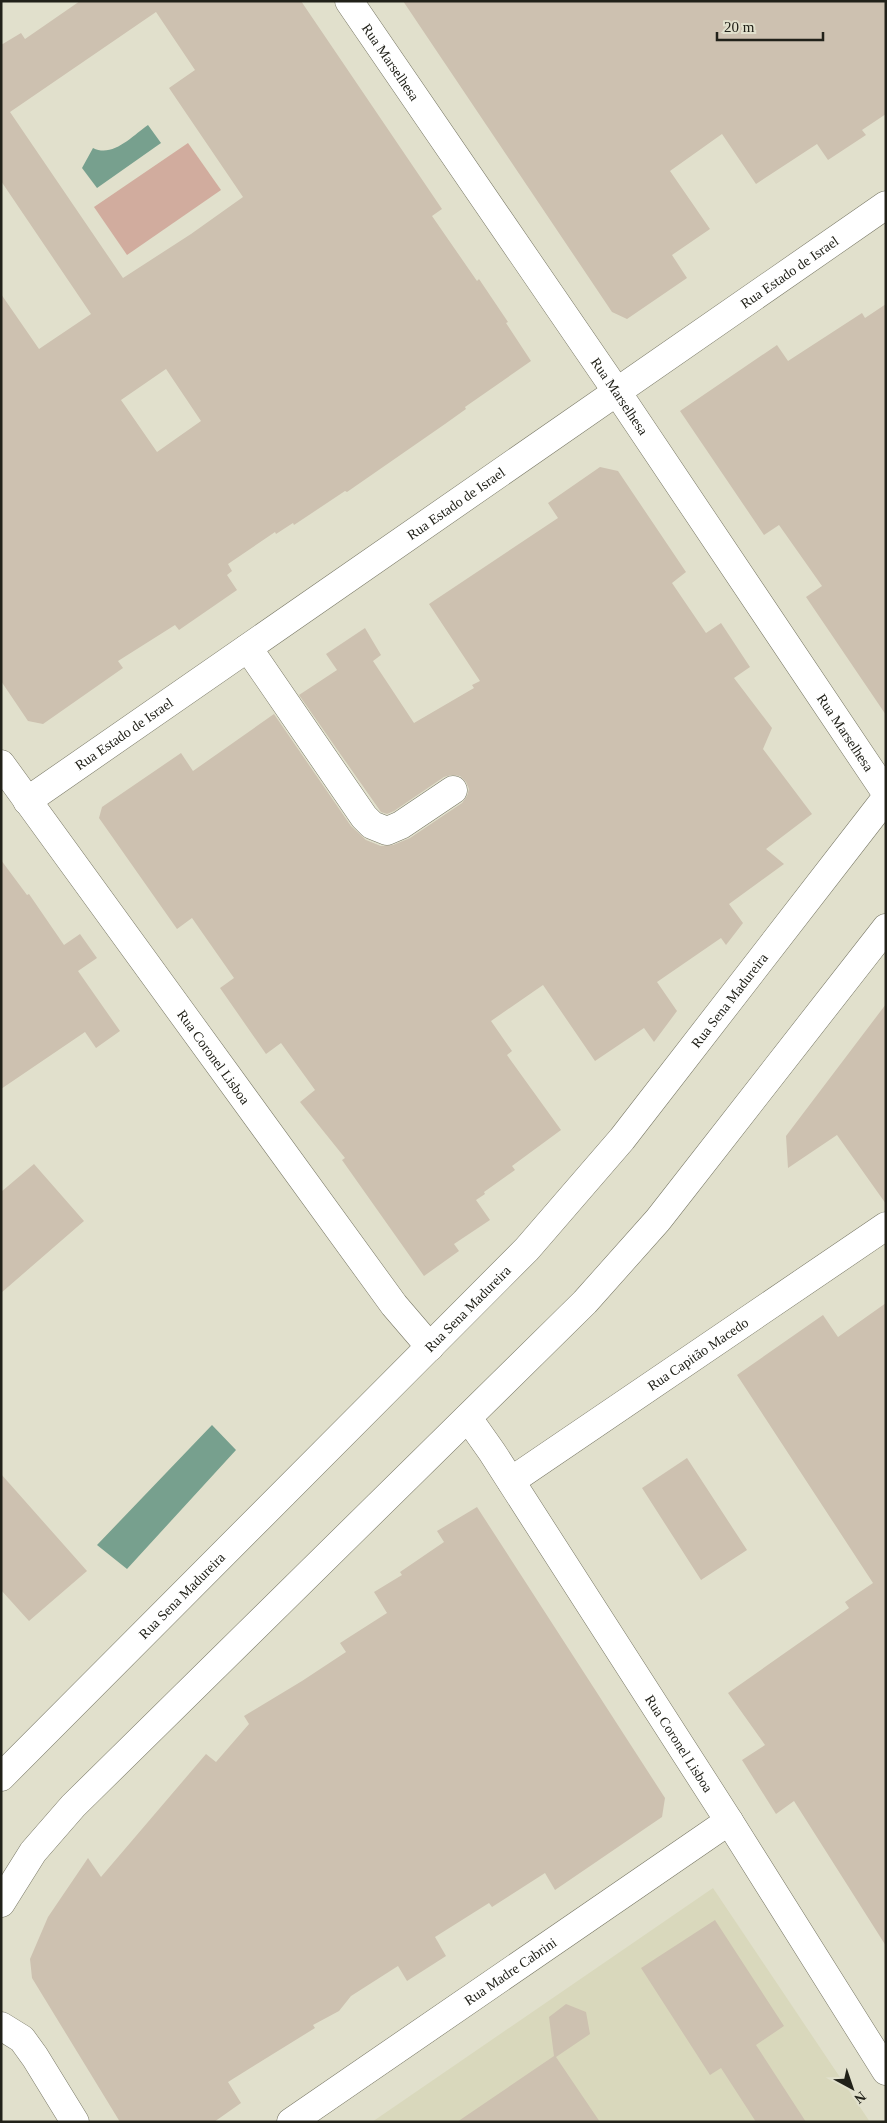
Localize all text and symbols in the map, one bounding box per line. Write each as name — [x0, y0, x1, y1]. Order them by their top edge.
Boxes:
scale bar — [717, 10, 823, 42]
text: 20 m — [724, 19, 755, 35]
street label: Rua Marselhesa — [359, 21, 422, 104]
street label: Rua Estado de Israel — [738, 233, 842, 311]
street label: Rua Marselhesa — [588, 355, 651, 439]
street label: Rua Estado de Israel — [404, 465, 508, 543]
street label: Rua Marselhesa — [814, 691, 877, 775]
street label: Rua Estado de Israel — [72, 695, 176, 773]
street label: Rua Sena Madureira — [689, 950, 771, 1051]
street label: Rua Coronel Lisboa — [174, 1007, 253, 1108]
street label: Rua Sena Madureira — [422, 1262, 514, 1355]
street label: Rua Capitão Macedo — [645, 1315, 751, 1394]
street label: Rua Sena Madureira — [136, 1549, 229, 1642]
street label: Rua Coronel Lisboa — [642, 1692, 716, 1796]
street label: Rua Madre Cabrini — [462, 1935, 559, 2009]
north arrow — [827, 2063, 877, 2113]
text: N — [851, 2089, 869, 2107]

